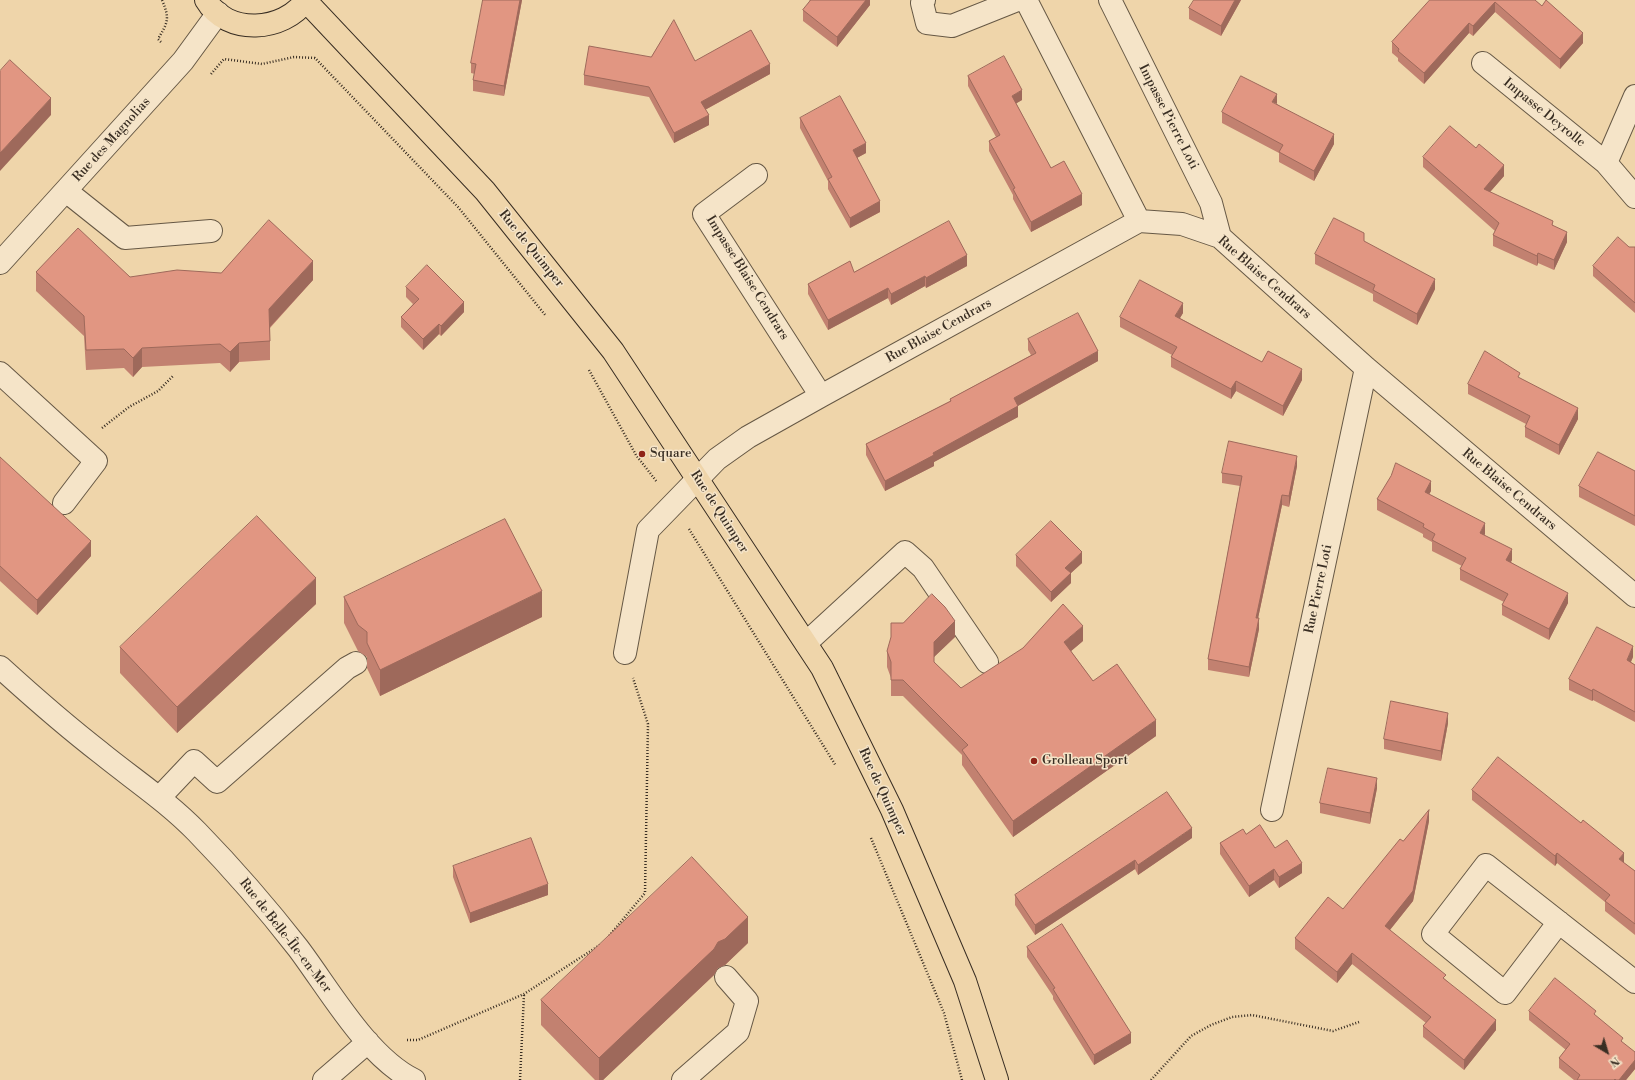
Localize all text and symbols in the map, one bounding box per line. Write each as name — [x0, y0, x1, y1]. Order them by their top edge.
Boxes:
street label: Impasse Pierre Loti — [1135, 62, 1201, 172]
street label: Impasse Deyrolle — [1500, 75, 1588, 151]
street label: Rue des Magnolias — [70, 95, 154, 185]
street label: Rue de Quimper — [495, 207, 567, 291]
street label: Impasse Blaise Cendrars — [702, 213, 792, 343]
street label: Rue Blaise Cendrars — [1214, 233, 1314, 323]
street label: Rue Blaise Cendrars — [883, 295, 995, 367]
place label: Square — [650, 446, 692, 462]
street label: Rue Blaise Cendrars — [1459, 446, 1559, 534]
marker: Square — [637, 449, 647, 459]
street label: Rue de Quimper — [687, 468, 751, 556]
street label: Rue Pierre Loti — [1302, 543, 1336, 635]
street label: Rue de Quimper — [855, 746, 909, 838]
place label: Grolleau Sport — [1042, 753, 1128, 769]
marker: Grolleau Sport — [1029, 756, 1039, 766]
street label: Rue de Belle-Île-en-Mer — [235, 876, 335, 996]
north arrow — [1587, 1032, 1627, 1072]
text: N — [1607, 1053, 1622, 1070]

